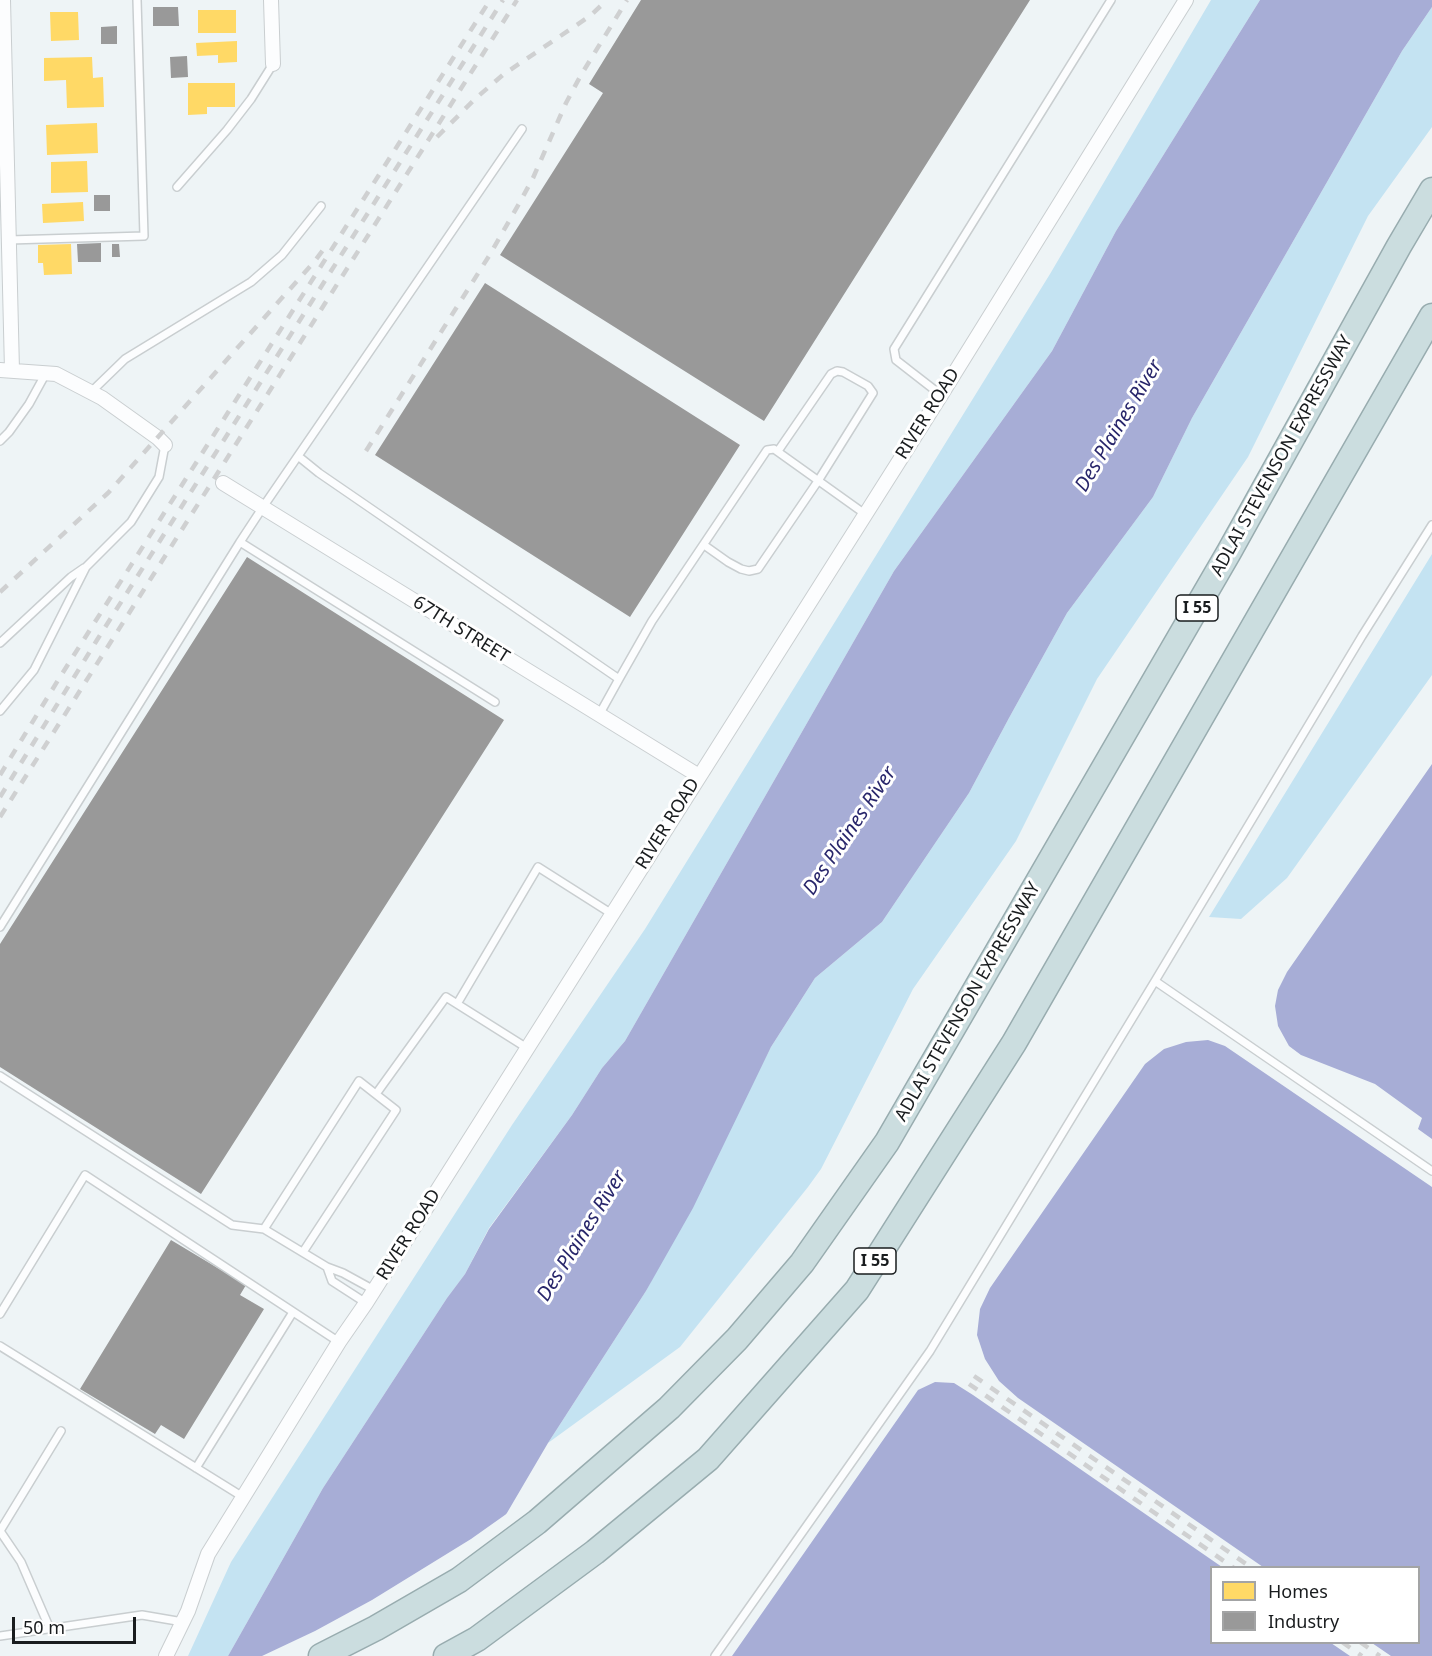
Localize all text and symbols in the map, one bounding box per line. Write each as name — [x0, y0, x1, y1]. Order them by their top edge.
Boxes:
street label: ADLAI STEVENSON EXPRESSWAY — [1207, 332, 1357, 580]
water label: Des Plaines River — [1070, 356, 1168, 496]
street label: RIVER ROAD — [891, 364, 965, 464]
street label: 67TH STREET — [409, 592, 513, 668]
road number: I 55 — [1176, 595, 1218, 621]
water label: Des Plaines River — [798, 762, 902, 900]
street label: RIVER ROAD — [631, 774, 705, 874]
street label: ADLAI STEVENSON EXPRESSWAY — [891, 879, 1045, 1125]
water label: Des Plaines River — [532, 1166, 632, 1306]
street label: RIVER ROAD — [372, 1185, 446, 1285]
road number: I 55 — [854, 1248, 896, 1274]
legend — [1210, 1566, 1420, 1644]
text: Homes — [1268, 1579, 1328, 1603]
scale bar — [15, 1605, 140, 1643]
text: Industry — [1268, 1609, 1339, 1633]
text: 50 m — [23, 1615, 65, 1639]

